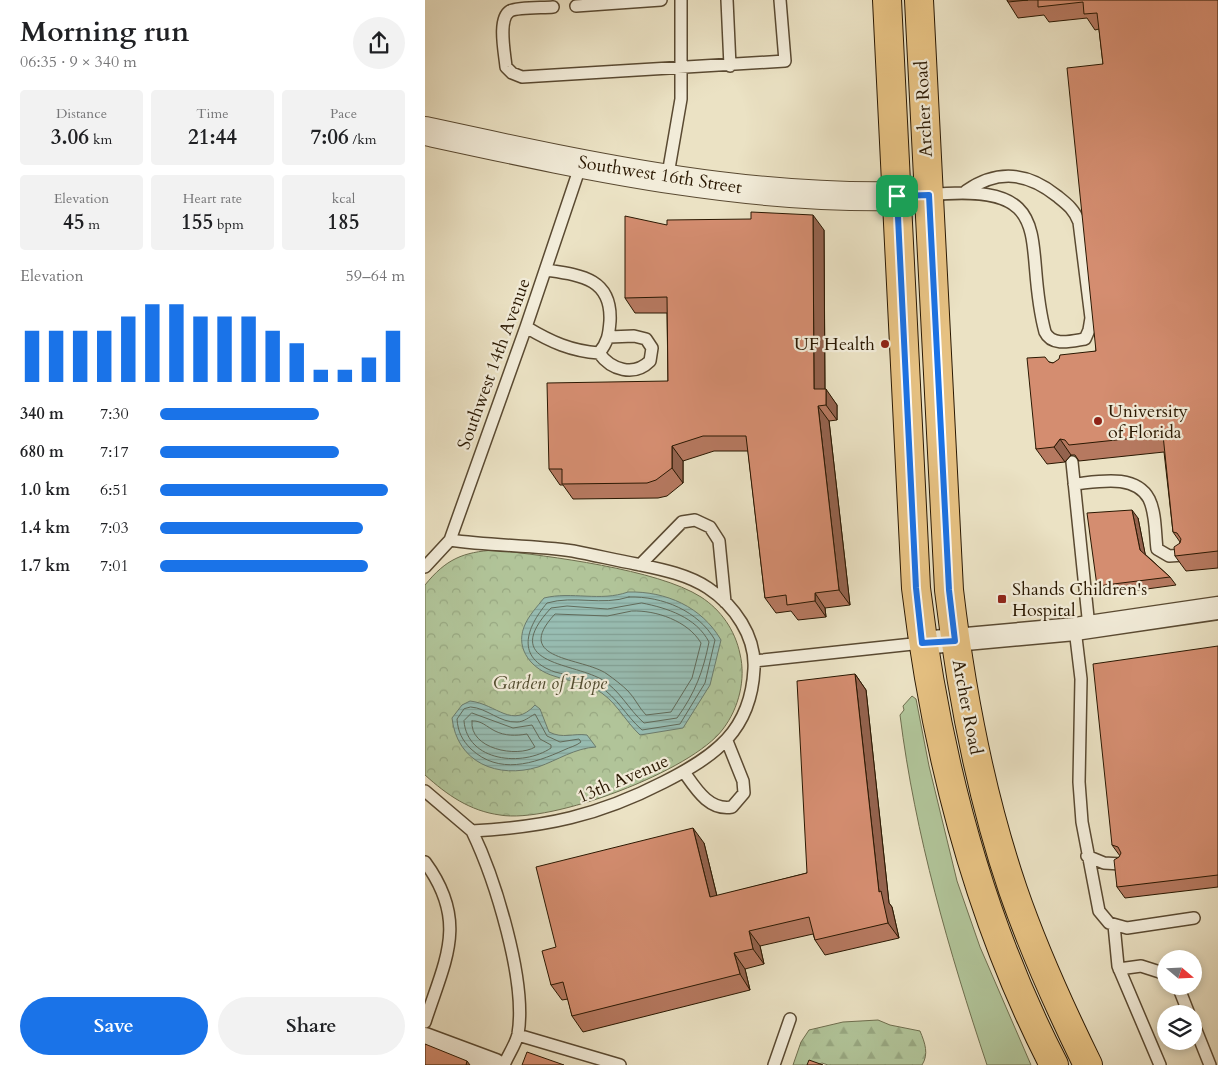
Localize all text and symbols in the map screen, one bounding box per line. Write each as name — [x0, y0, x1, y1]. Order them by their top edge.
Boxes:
text: Morning run — [20, 13, 189, 51]
button: share — [353, 17, 405, 69]
text: 06:35 · 9 × 340 m — [20, 51, 137, 73]
street label: Archer Road — [909, 60, 939, 158]
text: Distance — [56, 104, 107, 123]
text: Time — [196, 104, 229, 123]
text: Pace — [330, 104, 357, 123]
text: 3.06 — [51, 123, 89, 152]
text: 21:44 — [188, 123, 237, 152]
text: 7:06 — [310, 123, 349, 152]
text: km — [89, 130, 112, 149]
text: /km — [349, 130, 377, 149]
street label: Southwest 16th Street — [576, 150, 744, 200]
pin — [876, 175, 918, 217]
icon: arrive — [883, 182, 911, 210]
text: Elevation — [54, 189, 109, 208]
text: Heart rate — [183, 189, 242, 208]
text: kcal — [332, 189, 355, 208]
text: 45 — [63, 208, 84, 237]
text: 155 — [181, 208, 213, 237]
text: 185 — [327, 208, 360, 237]
text: m — [84, 215, 100, 234]
text: bpm — [213, 215, 244, 234]
text: Elevation — [20, 265, 84, 287]
text: 59–64 m — [346, 265, 405, 287]
street label: Southwest 14th Avenue — [451, 275, 537, 453]
place label: UF Health — [794, 332, 875, 357]
marker: UF Health — [879, 338, 891, 350]
place label: University of Florida — [1108, 399, 1189, 445]
text: 340 m — [20, 403, 64, 425]
text: 7:30 — [100, 403, 129, 425]
marker: University of Florida — [1092, 415, 1104, 427]
text: 680 m — [20, 441, 64, 463]
text: 7:17 — [100, 441, 129, 463]
text: 1.0 km — [20, 479, 70, 501]
text: 6:51 — [100, 479, 129, 501]
text: 1.4 km — [20, 517, 70, 539]
text: 7:03 — [100, 517, 129, 539]
text: 1.7 km — [20, 555, 70, 577]
text: 7:01 — [100, 555, 129, 577]
place label: Shands Children's Hospital — [1012, 577, 1147, 623]
marker: Shands Children's Hospital — [996, 593, 1008, 605]
street label: Archer Road — [946, 657, 989, 757]
park label: Garden of Hope — [493, 671, 608, 696]
street label: 13th Avenue — [573, 749, 673, 809]
north arrow — [1157, 950, 1203, 995]
map controls — [1157, 950, 1202, 1050]
button: Save — [20, 997, 208, 1055]
button: Share — [218, 997, 405, 1055]
button: layers — [1157, 1005, 1202, 1050]

